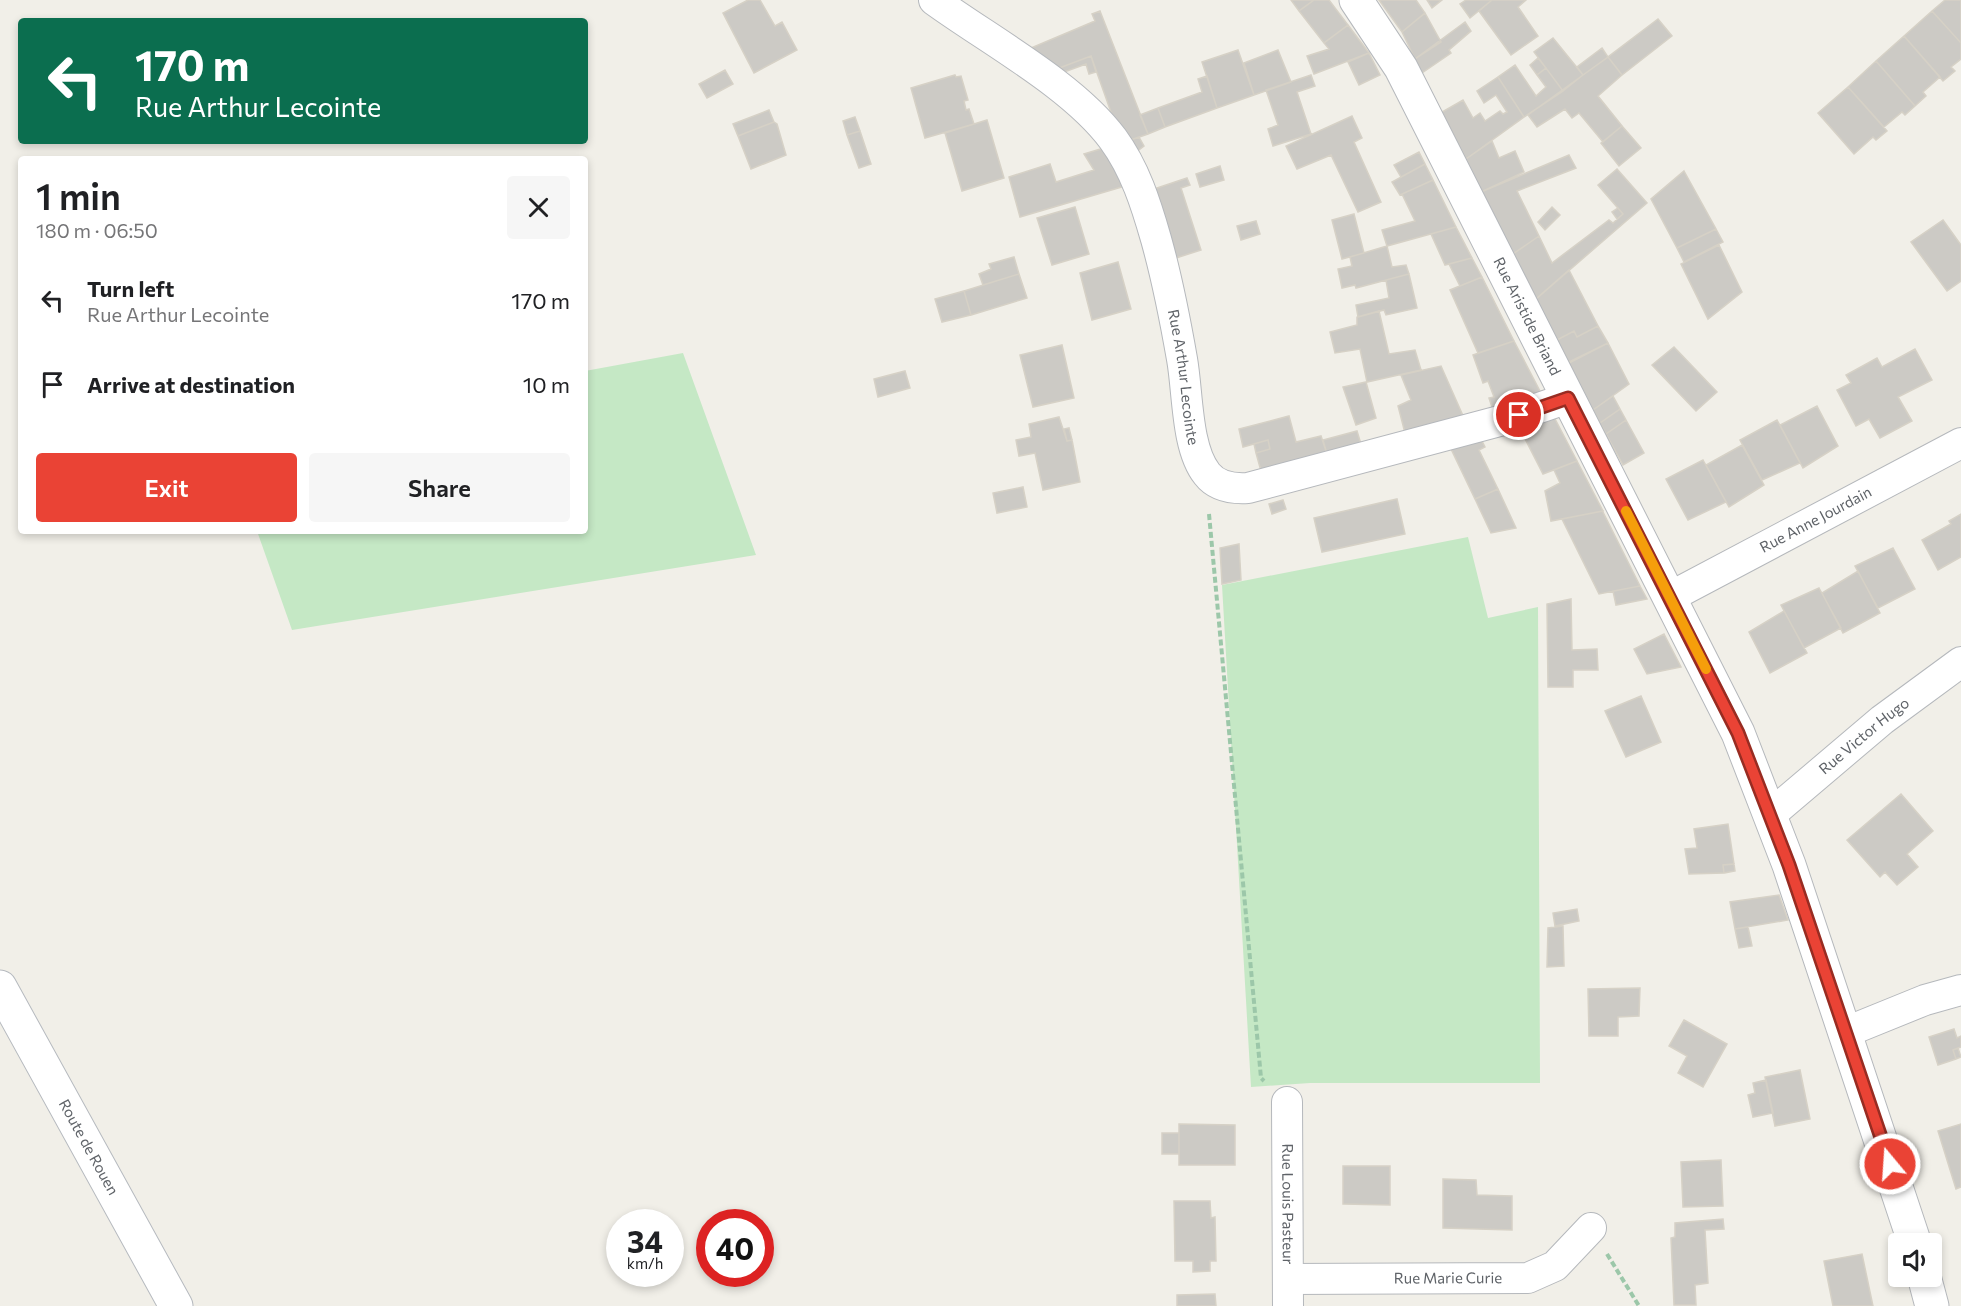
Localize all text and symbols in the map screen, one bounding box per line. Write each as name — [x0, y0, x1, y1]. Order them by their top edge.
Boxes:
text: 170 m — [135, 38, 249, 90]
icon: left — [36, 42, 114, 120]
text: Rue Arthur Lecointe — [135, 90, 381, 123]
text: 1 min — [36, 173, 121, 217]
button: close — [507, 176, 570, 239]
text: 180 m · 06:50 — [36, 218, 158, 242]
street label: Rue Aristide Briand — [1490, 254, 1565, 378]
text: Turn left — [87, 275, 174, 302]
icon: left — [36, 284, 69, 317]
text: 170 m — [511, 287, 570, 314]
text: Rue Arthur Lecointe — [87, 302, 269, 326]
street label: Rue Arthur Lecointe — [1165, 308, 1203, 447]
icon: arrive — [36, 368, 69, 401]
text: Arrive at destination — [87, 371, 295, 398]
text: 10 m — [523, 371, 570, 398]
pin — [1493, 389, 1544, 440]
icon: arrive — [1502, 398, 1535, 431]
button: Exit — [36, 453, 297, 522]
button: Share — [309, 453, 570, 522]
street label: Rue Anne Jourdain — [1756, 482, 1874, 556]
street label: Rue Victor Hugo — [1815, 693, 1912, 778]
street label: Route de Rouen — [56, 1096, 123, 1198]
position arrow — [1858, 1132, 1922, 1196]
street label: Rue Louis Pasteur — [1279, 1143, 1298, 1265]
speed limit sign: 40 — [696, 1209, 774, 1287]
text: 34 — [627, 1222, 663, 1259]
map controls — [1888, 1233, 1942, 1287]
button: sound — [1888, 1233, 1942, 1287]
text: km/h — [627, 1254, 663, 1272]
street label: Rue Marie Curie — [1394, 1268, 1502, 1287]

